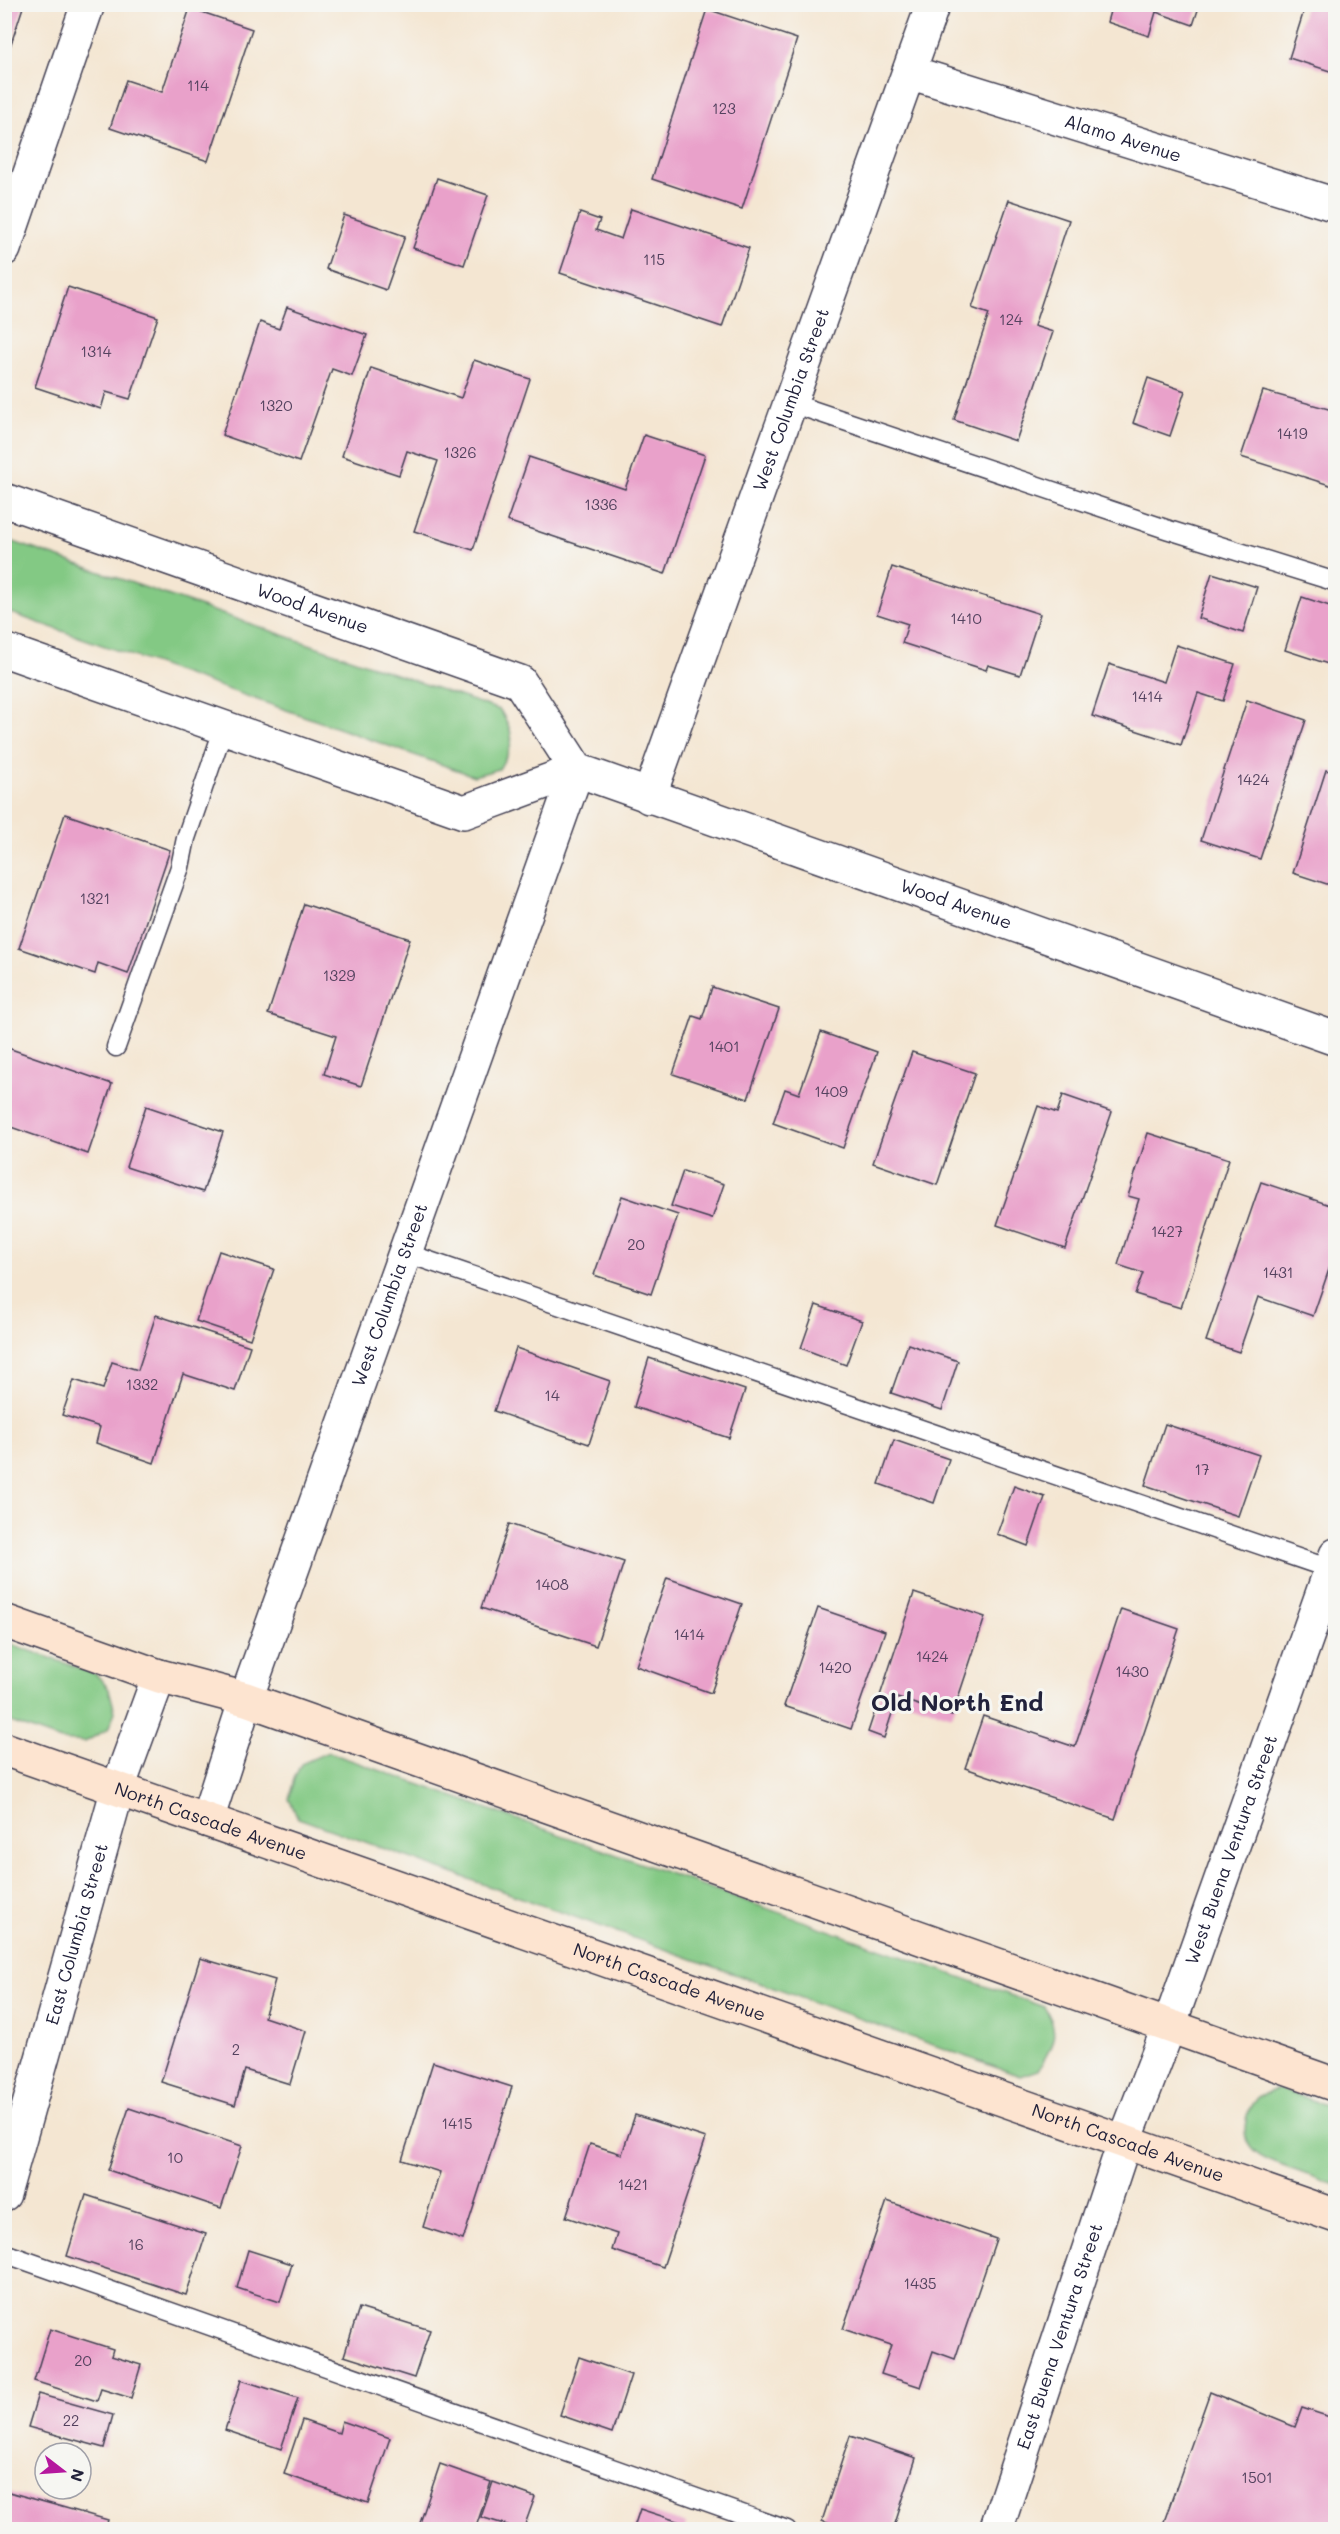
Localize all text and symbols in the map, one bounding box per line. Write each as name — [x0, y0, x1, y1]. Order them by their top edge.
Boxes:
house number: 114 — [187, 75, 209, 95]
house number: 123 — [712, 98, 736, 118]
street label: Alamo Avenue — [1062, 108, 1185, 167]
house number: 115 — [643, 249, 665, 269]
street label: West Columbia Street — [747, 304, 834, 494]
house number: 124 — [999, 309, 1023, 329]
house number: 1314 — [80, 341, 112, 361]
house number: 1320 — [259, 395, 293, 415]
house number: 1419 — [1276, 423, 1308, 443]
house number: 1326 — [444, 442, 476, 462]
house number: 1336 — [584, 494, 618, 514]
street label: Wood Avenue — [254, 577, 372, 639]
house number: 1410 — [950, 608, 982, 628]
house number: 1414 — [1131, 686, 1163, 706]
house number: 1424 — [1237, 769, 1270, 789]
street label: Wood Avenue — [897, 873, 1015, 934]
house number: 1321 — [80, 888, 110, 908]
house number: 1329 — [323, 965, 355, 985]
house number: 1401 — [708, 1036, 740, 1056]
house number: 1409 — [814, 1081, 848, 1101]
street label: West Columbia Street — [345, 1200, 433, 1390]
house number: 1427 — [1151, 1221, 1183, 1241]
house number: 20 — [627, 1234, 645, 1254]
house number: 1431 — [1262, 1262, 1294, 1282]
house number: 1332 — [126, 1374, 158, 1394]
house number: 14 — [544, 1385, 560, 1405]
house number: 17 — [1194, 1459, 1210, 1479]
house number: 1408 — [535, 1574, 569, 1594]
house number: 1414 — [673, 1624, 705, 1644]
house number: 1424 — [916, 1646, 949, 1666]
house number: 1420 — [818, 1657, 852, 1677]
house number: 1430 — [1115, 1661, 1149, 1681]
district label: Old North End — [871, 1686, 1043, 1717]
street label: West Buena Ventura Street — [1179, 1731, 1282, 1968]
street label: North Cascade Avenue — [112, 1776, 310, 1865]
street label: East Columbia Street — [39, 1840, 113, 2027]
street label: North Cascade Avenue — [570, 1937, 769, 2026]
house number: 2 — [232, 2039, 240, 2059]
street label: North Cascade Avenue — [1029, 2097, 1228, 2187]
house number: 1415 — [442, 2113, 472, 2133]
house number: 10 — [167, 2147, 183, 2167]
house number: 1421 — [618, 2174, 648, 2194]
street label: East Buena Ventura Street — [1011, 2220, 1108, 2452]
house number: 16 — [128, 2234, 144, 2254]
house number: 1435 — [903, 2273, 937, 2293]
house number: 20 — [74, 2350, 92, 2370]
house number: 22 — [63, 2410, 79, 2430]
north arrow — [33, 2441, 93, 2501]
text: N — [66, 2467, 90, 2484]
house number: 1501 — [1241, 2467, 1273, 2487]

